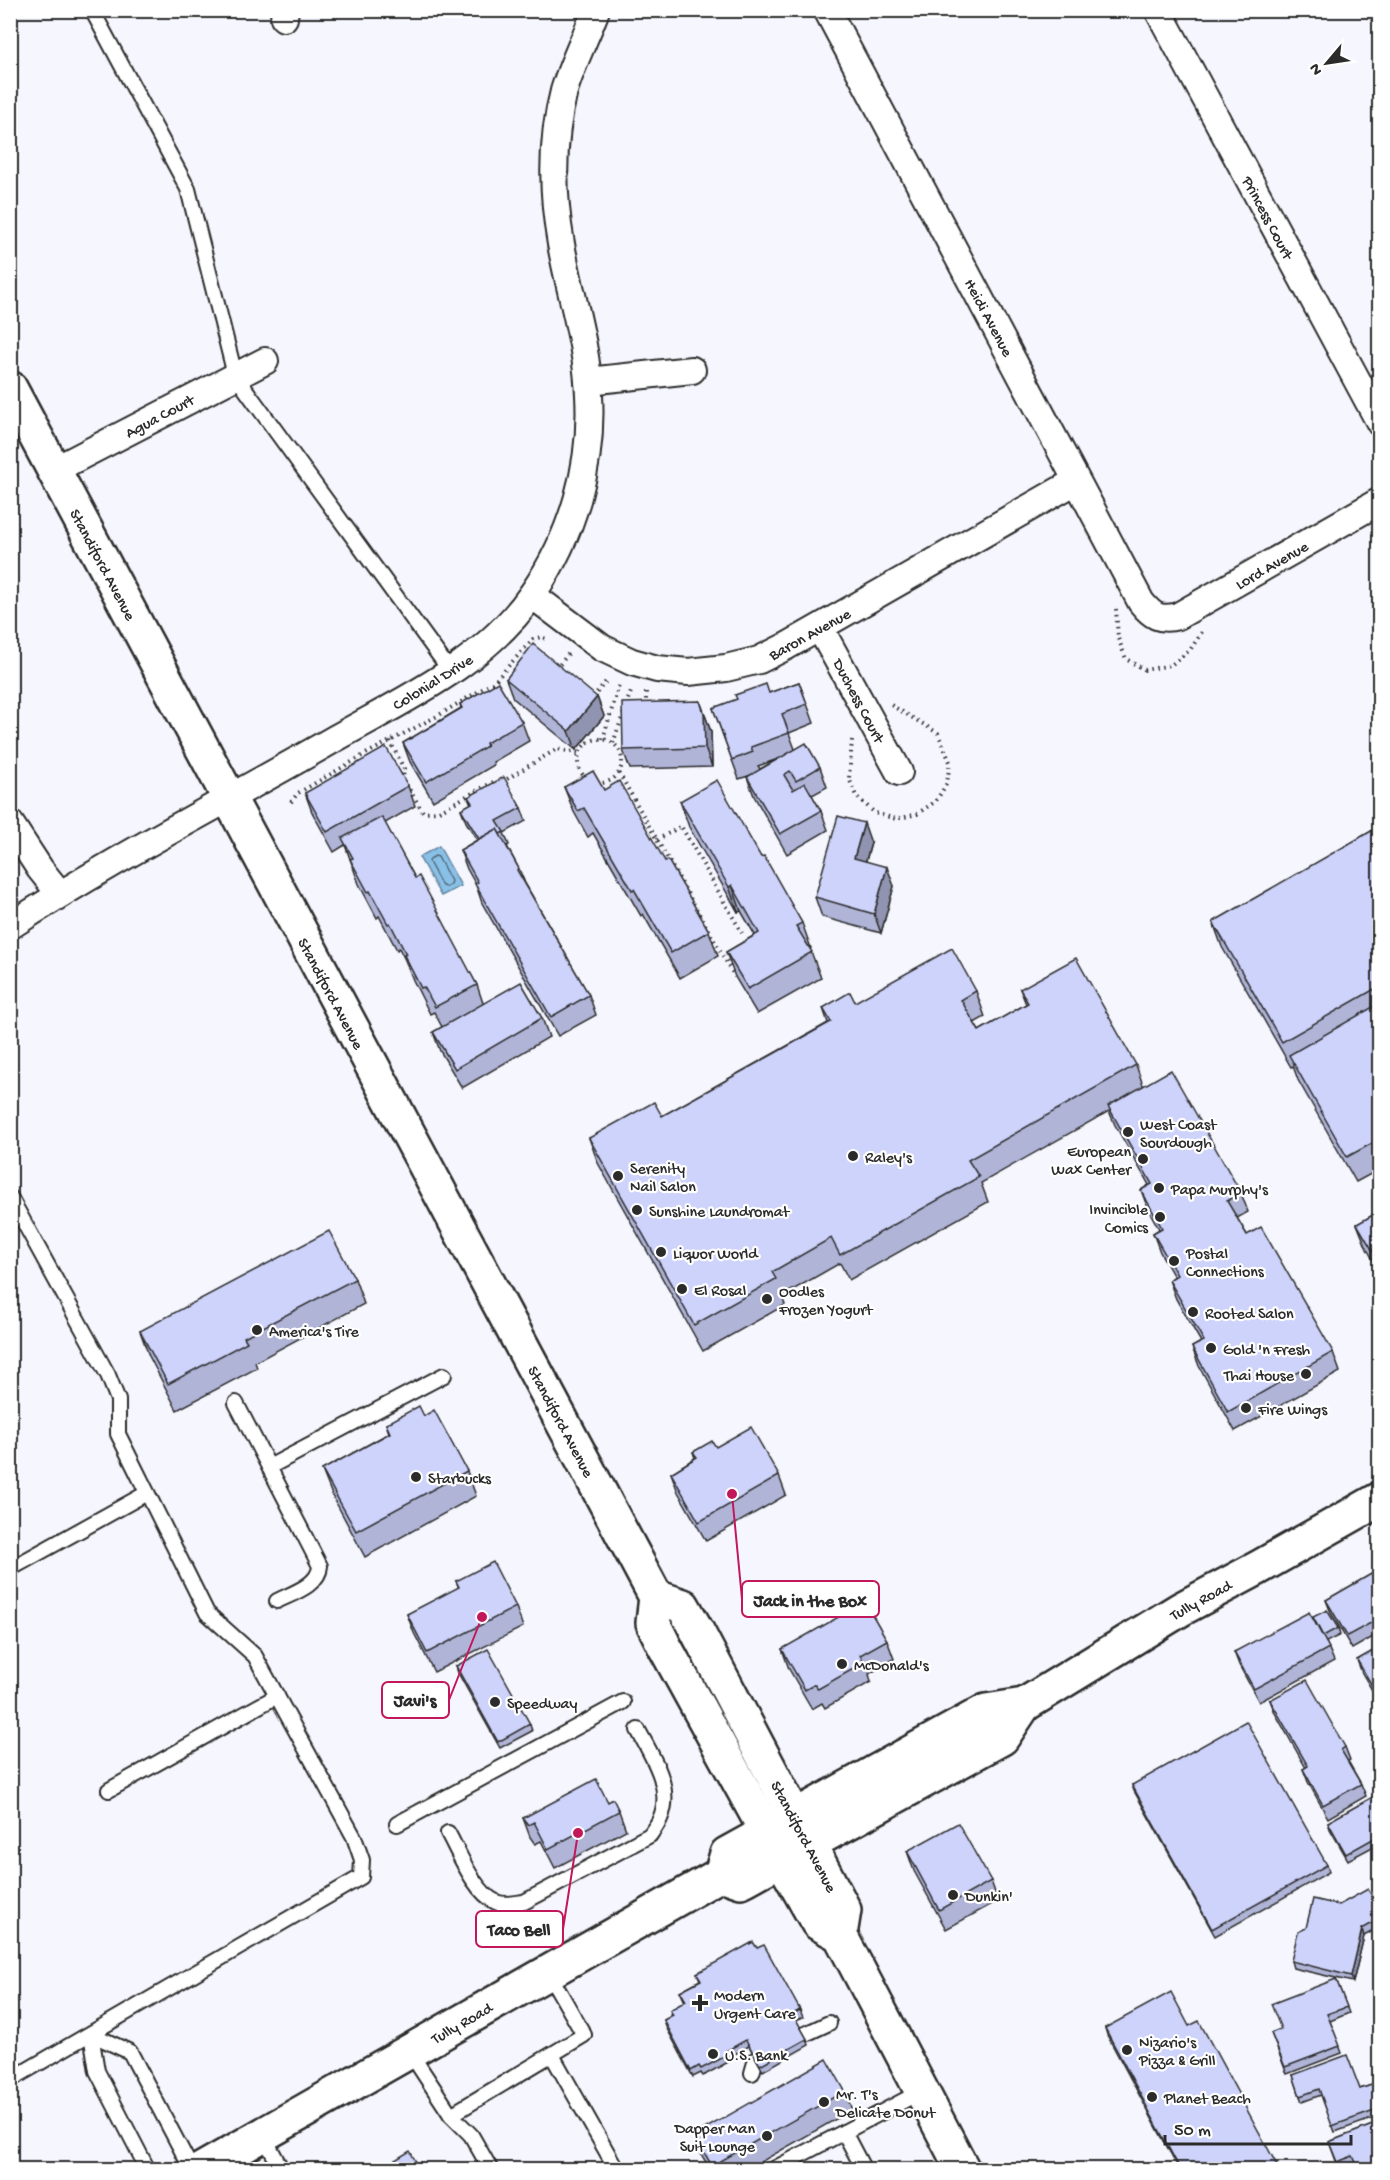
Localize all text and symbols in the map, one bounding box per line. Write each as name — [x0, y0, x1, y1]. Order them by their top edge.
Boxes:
north arrow — [1297, 33, 1357, 93]
text: N — [1306, 59, 1328, 78]
street label: Princess Court — [1236, 173, 1296, 265]
street label: Heidi Avenue — [958, 276, 1016, 362]
street label: Agua Court — [123, 391, 200, 444]
street label: Standiford Avenue — [64, 507, 139, 625]
street label: Lord Avenue — [1233, 538, 1313, 596]
street label: Baron Avenue — [766, 605, 856, 667]
street label: Colonial Drive — [390, 651, 478, 716]
street label: Duchess Court — [826, 655, 888, 748]
street label: Standiford Avenue — [292, 936, 367, 1054]
place label: West Coast Sourdough — [1140, 1117, 1218, 1154]
marker: West Coast Sourdough — [1121, 1125, 1135, 1139]
place label: European Wax Center — [1051, 1144, 1132, 1181]
marker: Raley's — [846, 1149, 860, 1163]
place label: Raley's — [865, 1150, 913, 1169]
marker: European Wax Center — [1136, 1152, 1150, 1166]
place label: Serenity Nail Salon — [630, 1161, 696, 1198]
marker: Serenity Nail Salon — [611, 1169, 625, 1183]
marker: Papa Murphy's — [1152, 1181, 1166, 1195]
place label: Papa Murphy's — [1170, 1182, 1269, 1201]
place label: Invincible Comics — [1089, 1202, 1149, 1239]
marker: Sunshine Laundromat — [630, 1203, 644, 1217]
place label: Sunshine Laundromat — [649, 1204, 791, 1223]
marker: Invincible Comics — [1153, 1210, 1167, 1224]
marker: Liquor World — [654, 1245, 668, 1259]
place label: Liquor World — [673, 1246, 759, 1265]
place label: Postal Connections — [1185, 1246, 1265, 1283]
marker: Postal Connections — [1167, 1254, 1181, 1268]
marker: El Rosal — [675, 1282, 689, 1296]
place label: El Rosal — [694, 1283, 746, 1302]
place label: Oodles Frozen Yogurt — [778, 1284, 874, 1321]
marker: Oodles Frozen Yogurt — [760, 1292, 774, 1306]
marker: Rooted Salon — [1186, 1305, 1200, 1319]
place label: Rooted Salon — [1205, 1306, 1294, 1325]
marker: America's Tire — [250, 1323, 264, 1337]
place label: America's Tire — [269, 1324, 360, 1343]
marker: Gold 'n Fresh — [1204, 1341, 1218, 1355]
place label: Gold 'n Fresh — [1223, 1342, 1311, 1361]
street label: Standiford Avenue — [522, 1364, 597, 1482]
marker: Thai House — [1299, 1367, 1313, 1381]
place label: Thai House — [1223, 1368, 1295, 1387]
marker: Fire Wings — [1239, 1401, 1253, 1415]
place label: Fire Wings — [1257, 1402, 1328, 1421]
marker: Starbucks — [409, 1470, 423, 1484]
place label: Starbucks — [428, 1471, 492, 1490]
street label: Tully Road — [1167, 1577, 1237, 1627]
callout: Jack in the Box — [742, 1581, 879, 1617]
text: Jack in the Box — [752, 1592, 867, 1613]
marker: McDonald's — [835, 1657, 849, 1671]
place label: McDonald's — [854, 1658, 930, 1677]
callout: Javi's — [382, 1682, 449, 1718]
text: Javi's — [393, 1692, 438, 1713]
marker: Speedway — [488, 1695, 502, 1709]
place label: Speedway — [507, 1696, 577, 1715]
street label: Standiford Avenue — [765, 1779, 840, 1897]
marker: Dunkin' — [946, 1888, 960, 1902]
place label: Dunkin' — [964, 1889, 1013, 1908]
callout: Taco Bell — [476, 1911, 563, 1947]
text: Taco Bell — [485, 1921, 551, 1942]
place label: Modern Urgent Care — [714, 1988, 796, 2025]
marker: Modern Urgent Care — [691, 1994, 709, 2012]
street label: Tully Road — [428, 1999, 498, 2051]
place label: Nizario's Pizza & Grill — [1138, 2035, 1216, 2072]
marker: Nizario's Pizza & Grill — [1120, 2043, 1134, 2057]
marker: U.S. Bank — [706, 2047, 720, 2061]
place label: U.S. Bank — [725, 2048, 789, 2067]
place label: Mr. T's Delicate Donut — [835, 2087, 936, 2124]
marker: Planet Beach — [1145, 2090, 1159, 2104]
place label: Planet Beach — [1163, 2091, 1251, 2110]
marker: Mr. T's Delicate Donut — [817, 2095, 831, 2109]
scale bar — [1165, 2108, 1351, 2146]
place label: Dapper Man Suit Lounge — [674, 2121, 756, 2158]
text: 50 m — [1174, 2121, 1211, 2142]
marker: Dapper Man Suit Lounge — [760, 2129, 774, 2143]

